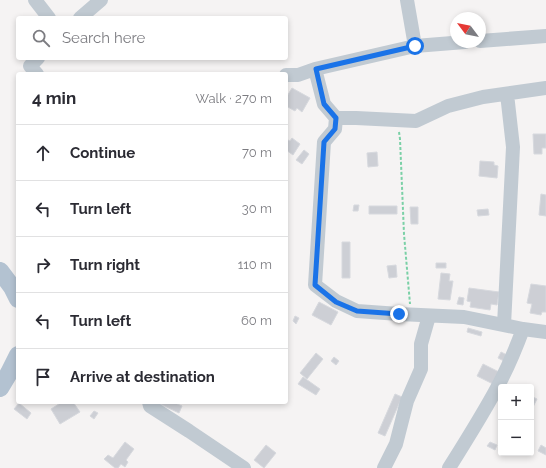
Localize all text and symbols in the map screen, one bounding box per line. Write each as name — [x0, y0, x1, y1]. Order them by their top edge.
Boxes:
north arrow — [450, 12, 486, 48]
search box — [16, 16, 288, 60]
icon: search — [30, 27, 52, 49]
text: Search here — [62, 29, 145, 47]
route start — [406, 37, 424, 55]
text: 4 min — [32, 88, 76, 108]
text: Walk · 270 m — [196, 91, 272, 106]
icon: ahead — [32, 142, 54, 164]
text: Continue — [70, 144, 135, 162]
text: 70 m — [242, 145, 272, 160]
icon: left — [32, 198, 54, 220]
text: Turn left — [70, 200, 131, 218]
text: 30 m — [242, 201, 272, 216]
icon: right — [32, 254, 54, 276]
text: Turn right — [70, 256, 140, 274]
text: 110 m — [238, 257, 272, 272]
route end — [390, 305, 408, 323]
icon: left — [32, 310, 54, 332]
text: Turn left — [70, 312, 131, 330]
text: 60 m — [241, 313, 272, 328]
icon: arrive — [32, 366, 54, 388]
text: Arrive at destination — [70, 368, 215, 386]
map controls — [498, 384, 534, 456]
button: + — [498, 384, 534, 420]
button: − — [498, 420, 534, 456]

